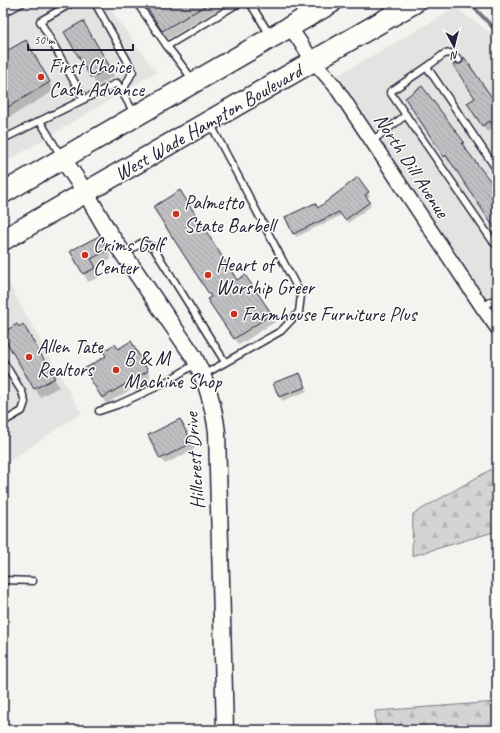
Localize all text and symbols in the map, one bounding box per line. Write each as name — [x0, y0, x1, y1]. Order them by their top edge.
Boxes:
scale bar — [28, 26, 133, 52]
north arrow — [434, 26, 474, 66]
text: 50 m — [34, 32, 56, 48]
text: N — [449, 49, 459, 64]
place label: First Choice Cash Advance — [49, 54, 145, 102]
street label: West Wade Hampton Boulevard — [110, 57, 309, 186]
marker: First Choice Cash Advance — [36, 72, 46, 82]
street label: North Dill Avenue — [369, 108, 455, 223]
place label: Palmetto State Barbell — [184, 190, 279, 238]
marker: Palmetto State Barbell — [171, 209, 181, 219]
place label: Crims Golf Center — [93, 232, 168, 280]
marker: Crims Golf Center — [80, 250, 90, 260]
place label: Heart of Worship Greer — [216, 252, 316, 300]
marker: Heart of Worship Greer — [203, 270, 213, 280]
place label: Farmhouse Furniture Plus — [242, 302, 418, 327]
marker: Farmhouse Furniture Plus — [229, 309, 239, 319]
place label: Allen Tate Realtors — [37, 334, 104, 382]
place label: B & M Machine Shop — [124, 346, 223, 394]
marker: Allen Tate Realtors — [24, 352, 34, 362]
marker: B & M Machine Shop — [111, 365, 121, 375]
street label: Hillcrest Drive — [179, 410, 210, 510]

